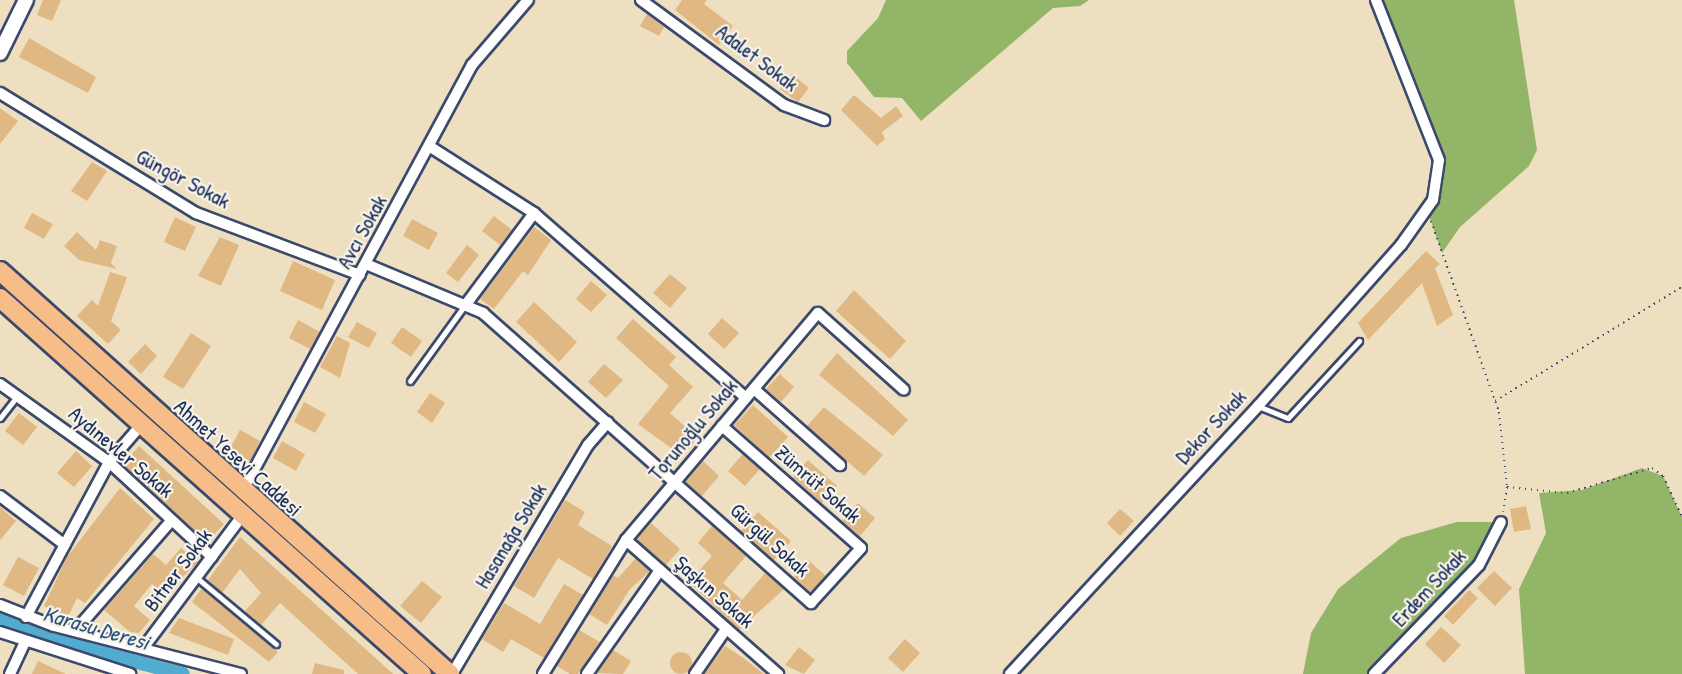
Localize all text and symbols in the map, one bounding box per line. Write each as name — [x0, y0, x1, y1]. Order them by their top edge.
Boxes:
street label: Adalet Sokak — [711, 19, 803, 97]
street label: Güngör Sokak — [132, 144, 234, 214]
street label: Avcı Sokak — [332, 191, 392, 273]
street label: Torunoğlu Sokak — [643, 374, 743, 486]
street label: Dekor Sokak — [1170, 385, 1252, 469]
street label: Ahmet Yesevi Caddesi — [169, 394, 307, 522]
street label: Aydınevler Sokak — [64, 401, 178, 503]
street label: Zümrüt Sokak — [770, 440, 866, 528]
street label: Hasanağa Sokak — [470, 479, 552, 593]
street label: Gürgül Sokak — [725, 498, 815, 582]
street label: Bitner Sokak — [139, 524, 217, 616]
street label: Erdem Sokak — [1387, 544, 1471, 632]
street label: Şaşkın Sokak — [669, 551, 759, 633]
water label: Karasu Deresi — [40, 600, 152, 656]

